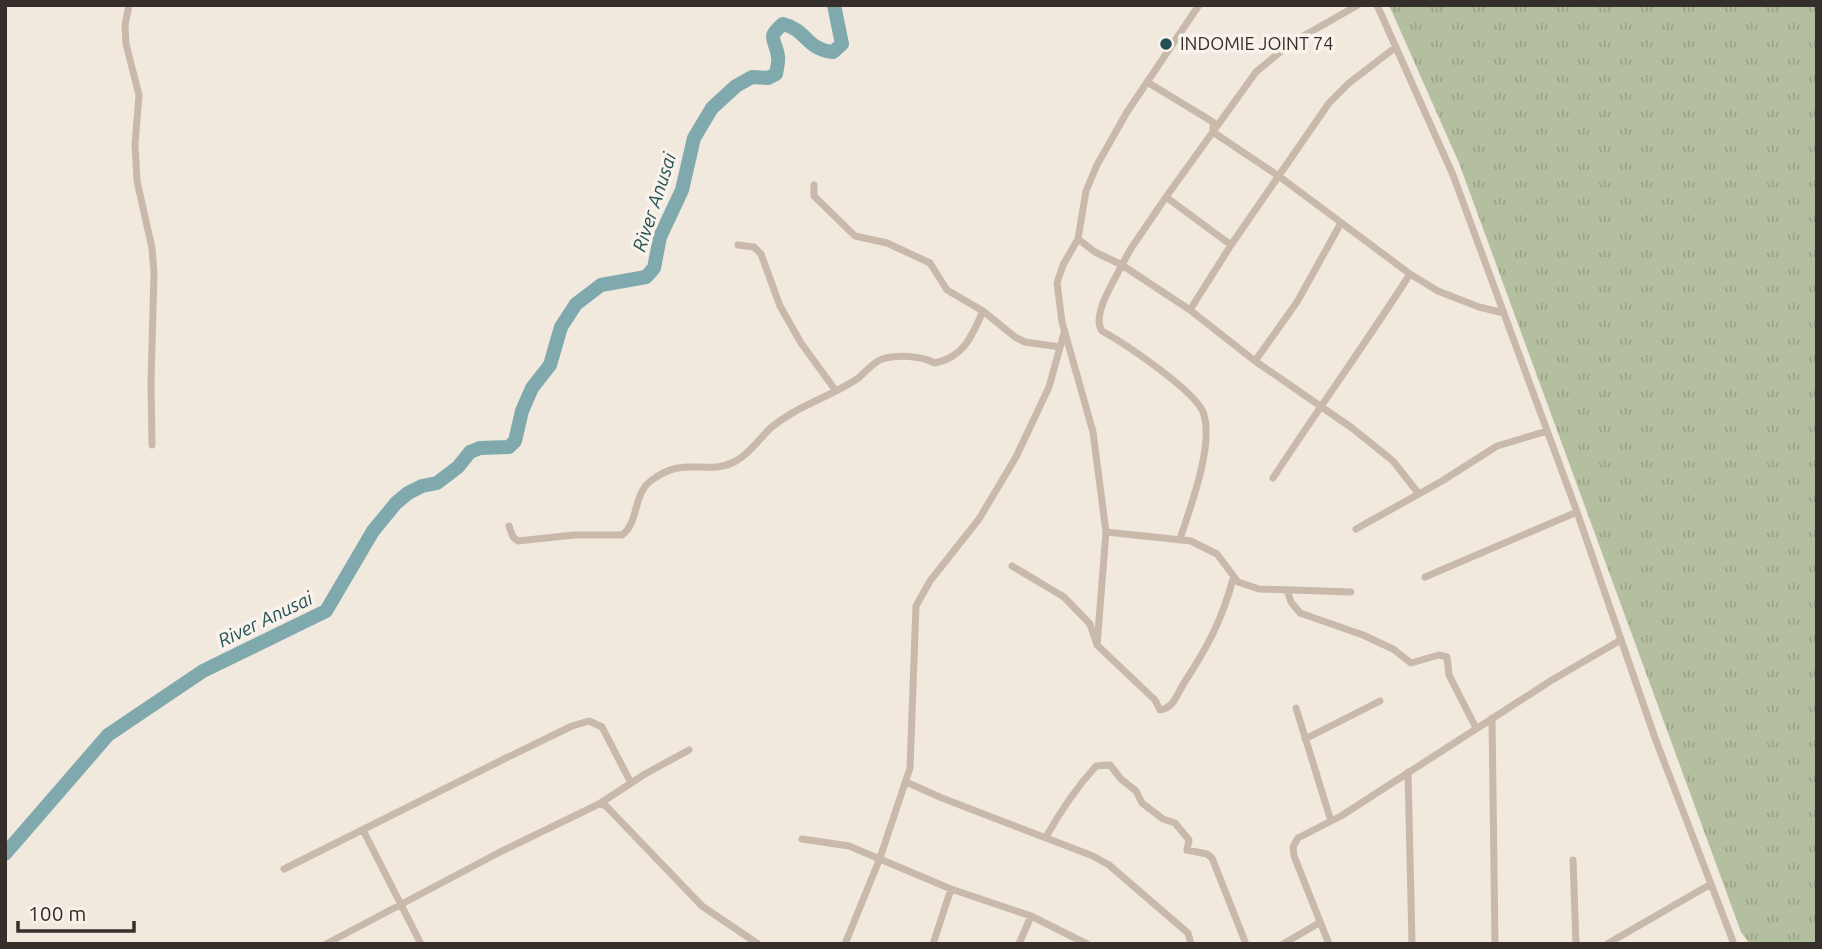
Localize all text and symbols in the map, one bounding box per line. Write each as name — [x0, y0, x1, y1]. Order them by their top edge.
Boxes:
place label: INDOMIE JOINT 74 — [1180, 33, 1333, 53]
marker: INDOMIE JOINT 74 — [1158, 36, 1174, 52]
water label: River Anusai — [628, 149, 681, 254]
water label: River Anusai — [214, 586, 317, 651]
scale bar — [18, 890, 133, 934]
text: 100 m — [28, 901, 86, 925]

